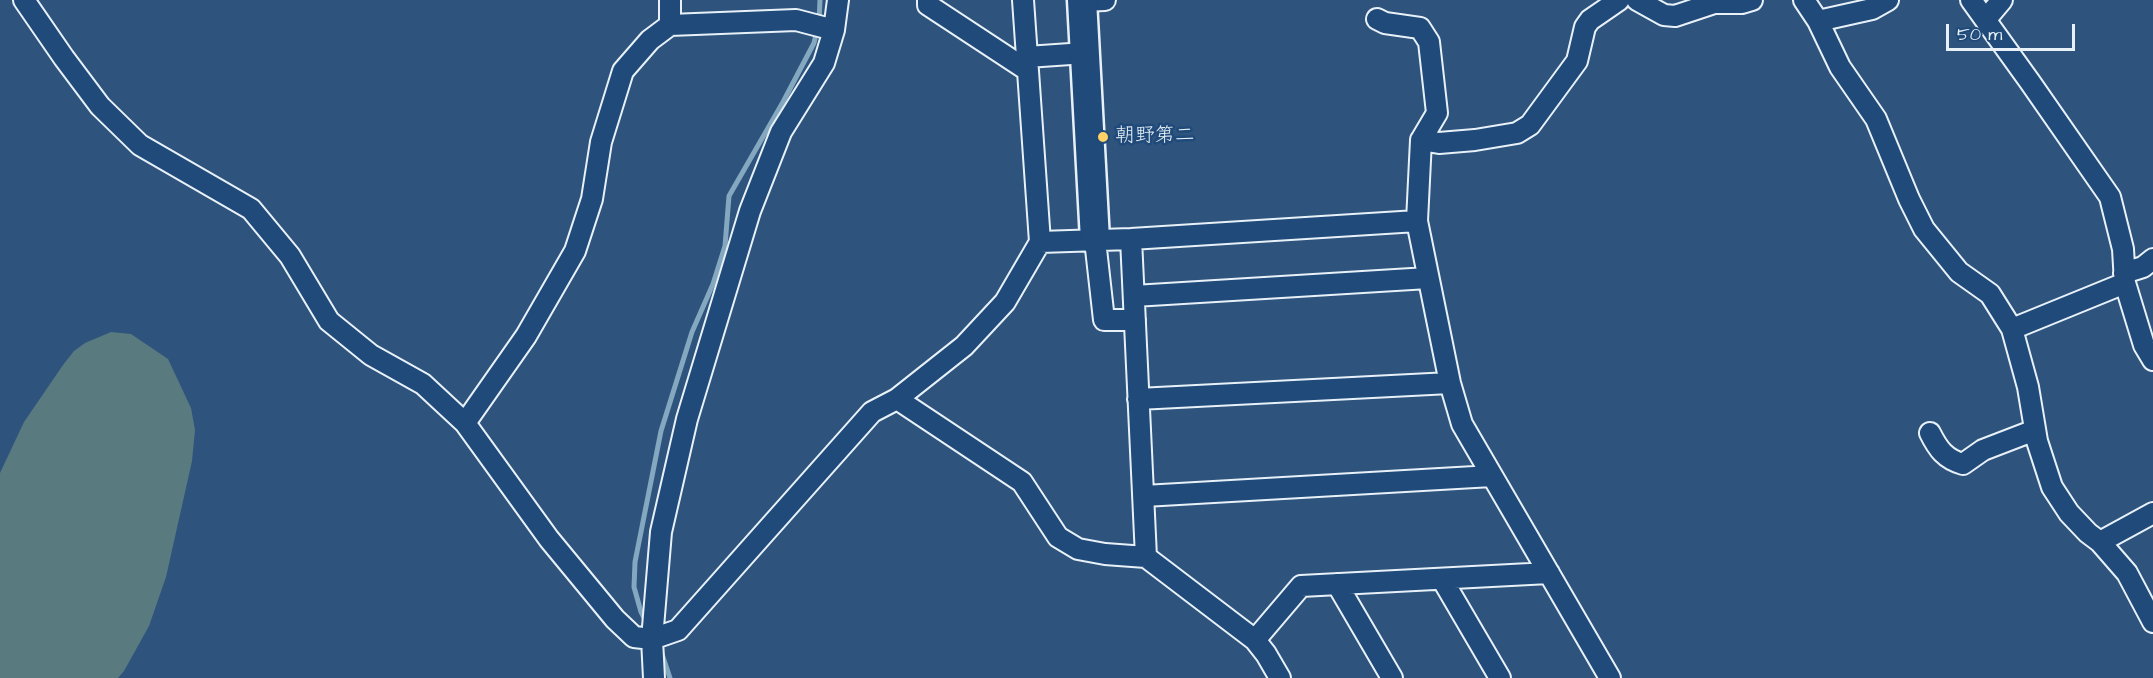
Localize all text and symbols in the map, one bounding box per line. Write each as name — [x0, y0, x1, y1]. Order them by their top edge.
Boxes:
scale bar — [1949, 12, 2078, 50]
text: 50 m — [1957, 22, 2002, 47]
place label: 朝野第二 — [1115, 125, 1195, 149]
marker: 朝野第二 — [1096, 130, 1110, 144]

